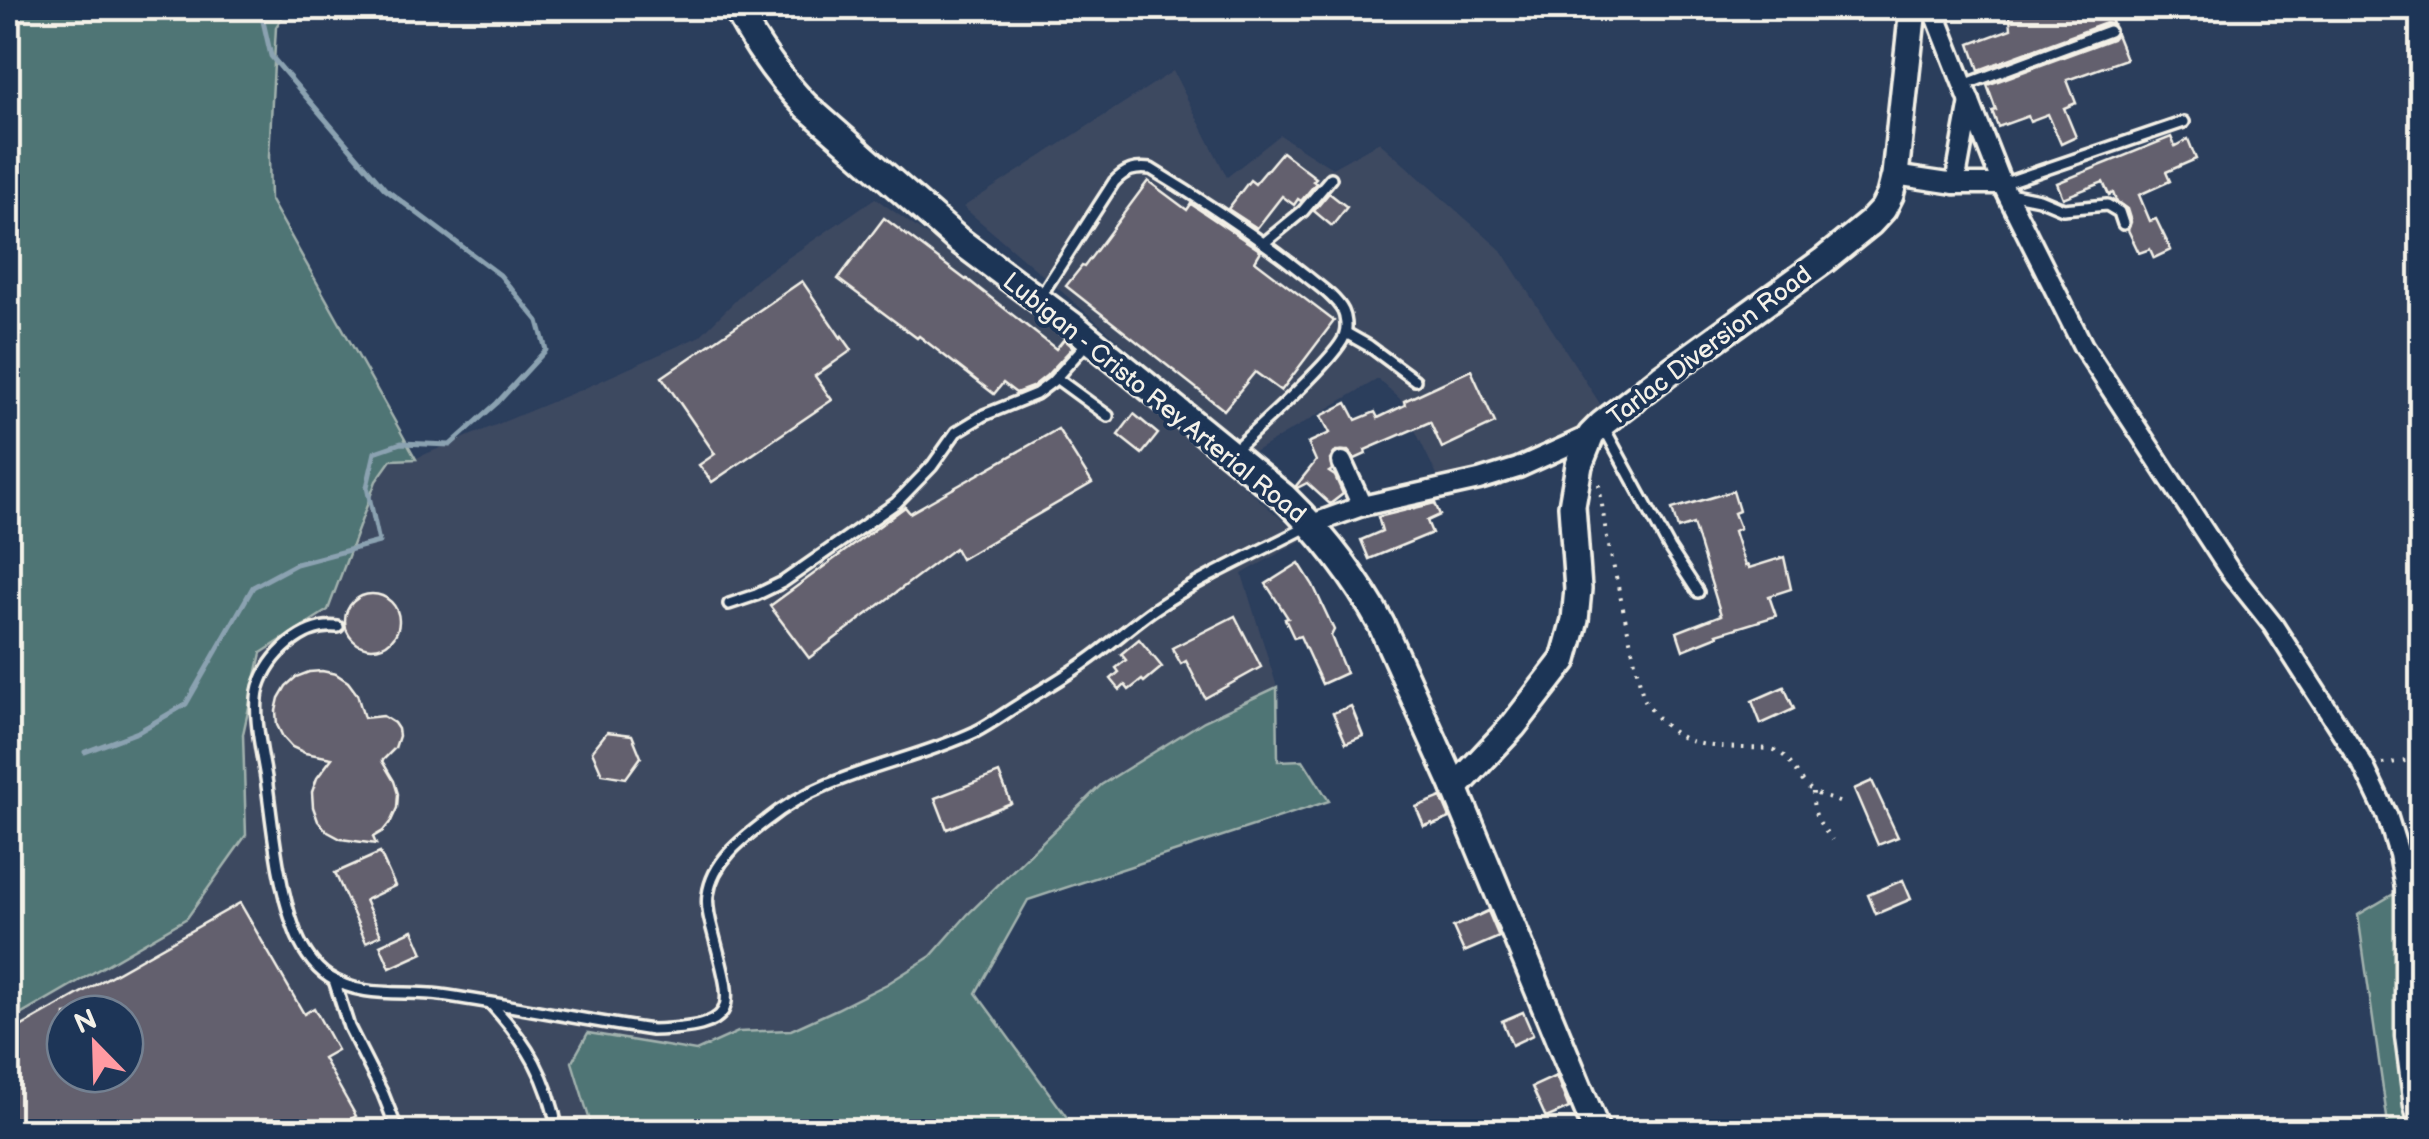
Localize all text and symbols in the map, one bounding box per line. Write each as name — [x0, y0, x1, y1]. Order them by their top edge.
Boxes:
street label: Tarlac Diversion Road — [1602, 259, 1818, 433]
street label: Lubigan - Cristo Rey Arterial Road — [996, 266, 1312, 530]
north arrow — [45, 994, 145, 1094]
text: N — [70, 1003, 102, 1042]

